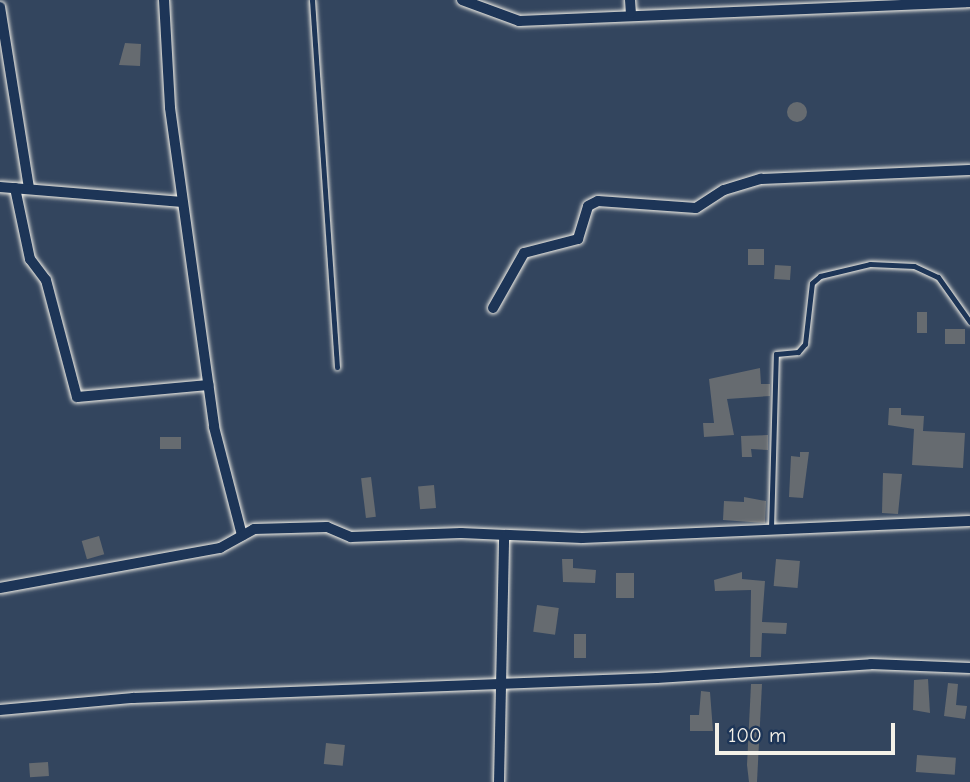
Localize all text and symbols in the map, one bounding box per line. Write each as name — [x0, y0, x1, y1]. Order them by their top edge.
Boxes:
scale bar — [718, 708, 898, 752]
text: 100 m — [728, 723, 786, 747]

